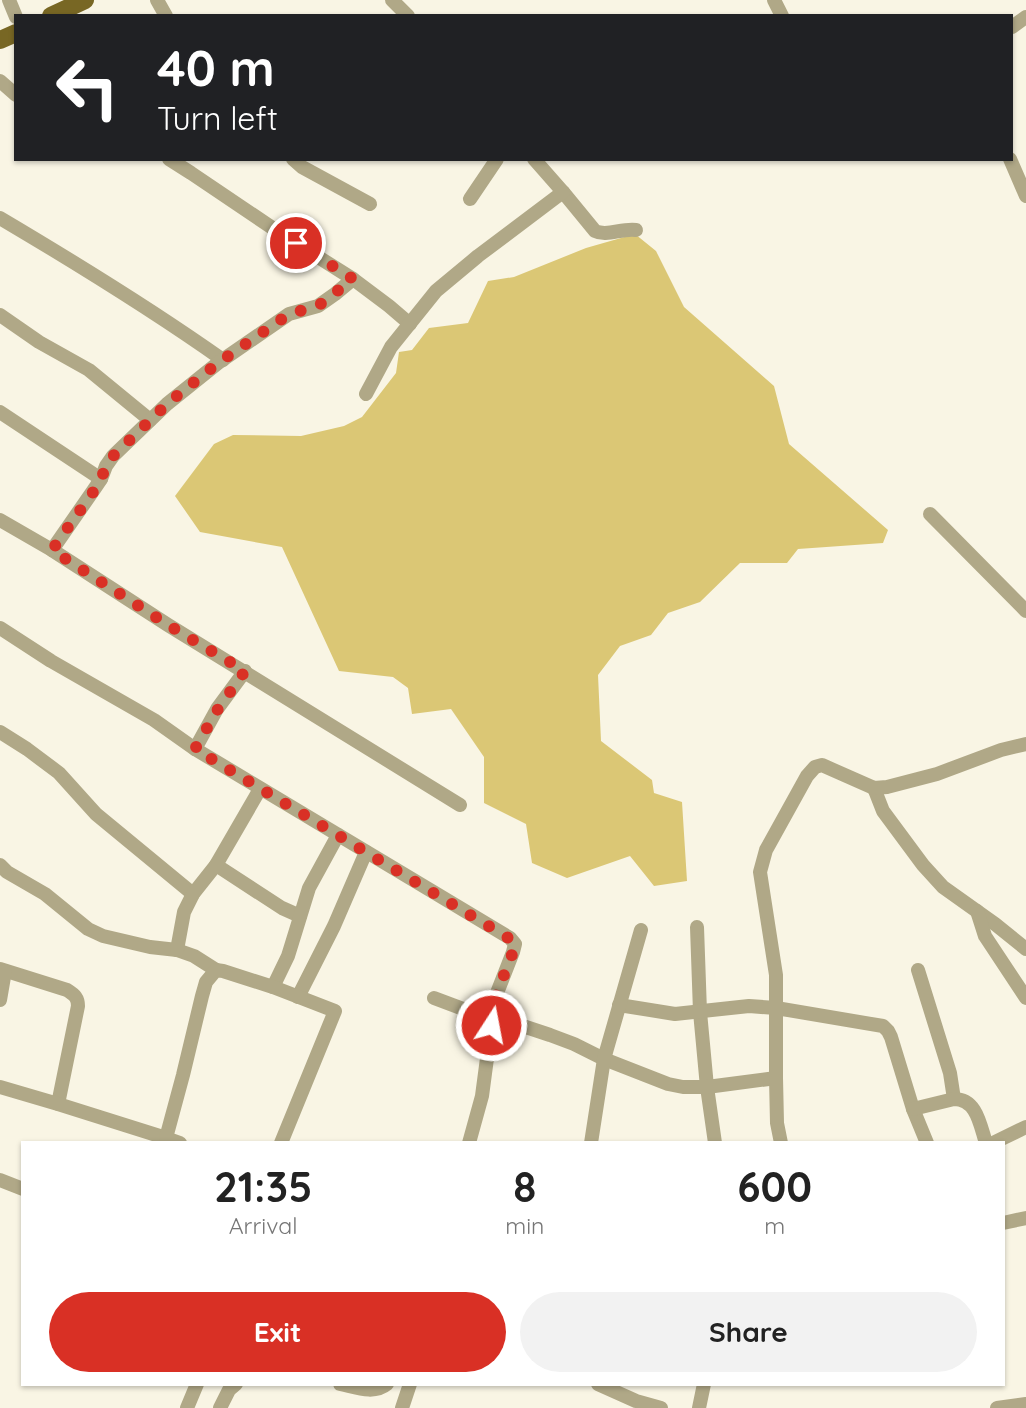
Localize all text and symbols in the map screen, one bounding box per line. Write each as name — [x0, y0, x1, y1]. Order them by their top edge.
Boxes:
text: 40 m — [157, 37, 275, 98]
icon: left — [42, 42, 133, 133]
text: Turn left — [157, 98, 278, 138]
pin — [266, 213, 326, 273]
icon: arrive — [277, 224, 315, 262]
position arrow — [454, 988, 528, 1062]
text: 21:35 — [214, 1160, 312, 1213]
text: 8 — [513, 1160, 536, 1213]
text: 600 — [737, 1160, 812, 1213]
text: Arrival — [229, 1211, 298, 1240]
text: min — [505, 1211, 544, 1240]
text: m — [764, 1211, 785, 1240]
button: Exit — [49, 1292, 506, 1372]
button: Share — [520, 1292, 977, 1372]

